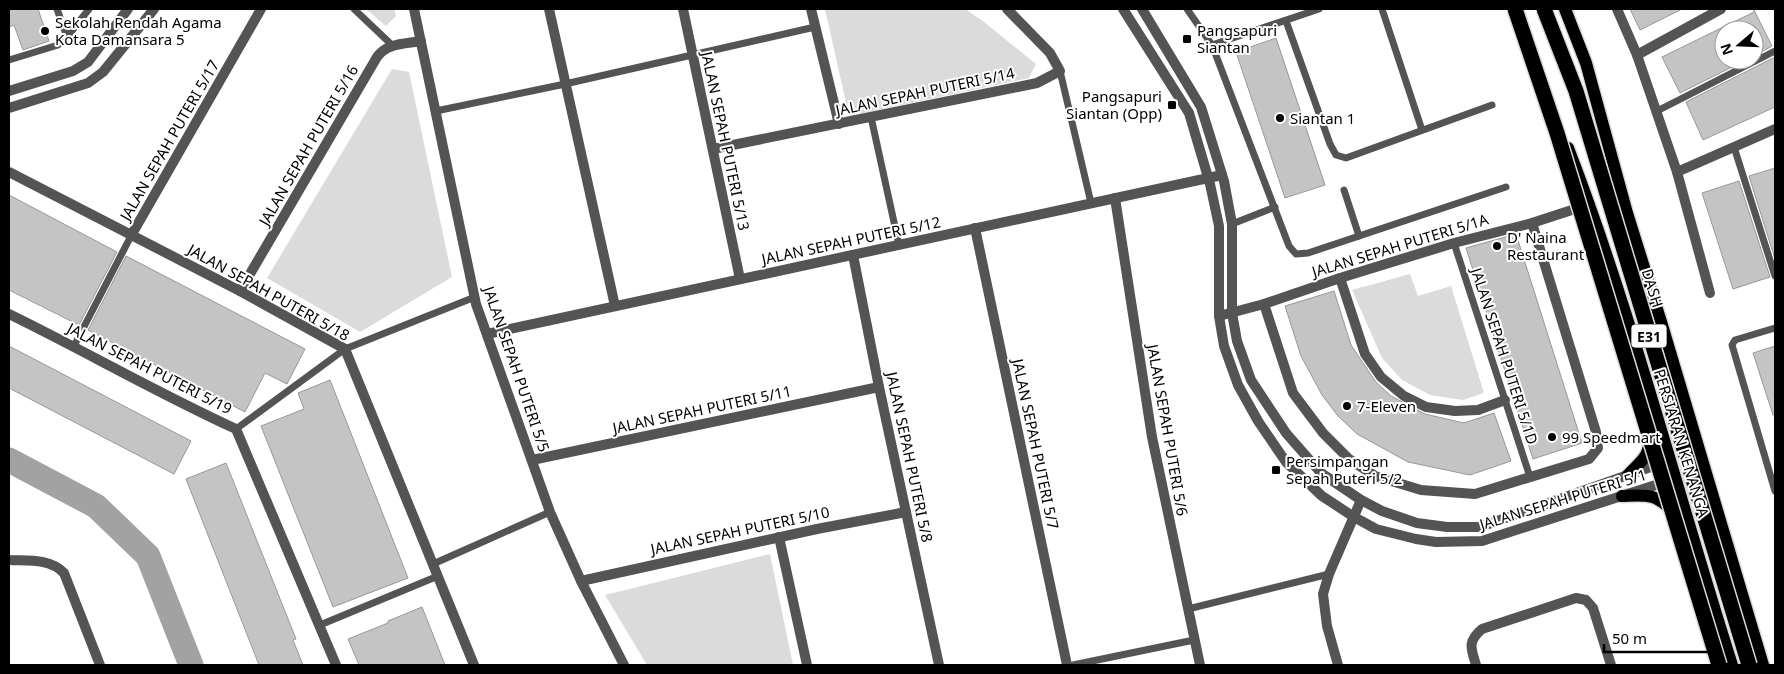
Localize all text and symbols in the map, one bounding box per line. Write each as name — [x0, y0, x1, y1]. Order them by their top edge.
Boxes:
place label: Sekolah Rendah Agama Kota Damansara 5 — [55, 12, 222, 49]
place label: Pangsapuri Siantan — [1197, 20, 1277, 57]
north arrow — [1714, 20, 1764, 70]
marker: Sekolah Rendah Agama Kota Damansara 5 — [39, 25, 51, 37]
marker: Pangsapuri Siantan — [1181, 33, 1193, 45]
text: N — [1715, 41, 1737, 58]
street label: JALAN SEPAH PUTERI 5/13 — [697, 48, 755, 232]
street label: JALAN SEPAH PUTERI 5/17 — [114, 56, 223, 226]
street label: JALAN SEPAH PUTERI 5/16 — [253, 61, 362, 231]
street label: JALAN SEPAH PUTERI 5/14 — [832, 62, 1017, 120]
place label: Pangsapuri Siantan (Opp) — [1066, 86, 1162, 123]
marker: Pangsapuri Siantan (Opp) — [1166, 99, 1178, 111]
place label: Siantan 1 — [1290, 108, 1355, 128]
marker: Siantan 1 — [1274, 112, 1286, 124]
street label: JALAN SEPAH PUTERI 5/1A — [1308, 209, 1491, 282]
street label: JALAN SEPAH PUTERI 5/12 — [758, 211, 942, 269]
place label: D' Naina Restaurant — [1507, 227, 1585, 264]
street label: JALAN SEPAH PUTERI 5/18 — [183, 238, 354, 345]
marker: D' Naina Restaurant — [1491, 240, 1503, 252]
street label: JALAN SEPAH PUTERI 5/1D — [1466, 263, 1543, 447]
street label: DASH — [1638, 266, 1668, 310]
street label: JALAN SEPAH PUTERI 5/5 — [479, 282, 555, 454]
street label: JALAN SEPAH PUTERI 5/19 — [62, 317, 236, 418]
road number: E31 — [1632, 324, 1666, 348]
street label: JALAN SEPAH PUTERI 5/6 — [1143, 341, 1193, 517]
street label: JALAN SEPAH PUTERI 5/7 — [1008, 355, 1064, 531]
street label: PERSIARAN KENANGA — [1650, 366, 1714, 520]
street label: JALAN SEPAH PUTERI 5/8 — [882, 368, 938, 544]
street label: JALAN SEPAH PUTERI 5/11 — [609, 380, 793, 438]
place label: 7-Eleven — [1357, 396, 1416, 416]
marker: 7-Eleven — [1341, 400, 1353, 412]
place label: 99 Speedmart — [1562, 427, 1661, 447]
marker: 99 Speedmart — [1546, 431, 1558, 443]
place label: Persimpangan Sepah Puteri 5/2 — [1286, 451, 1402, 488]
marker: Persimpangan Sepah Puteri 5/2 — [1270, 464, 1282, 476]
street label: JALAN SEPAH PUTERI 5/1 — [1475, 464, 1649, 535]
street label: JALAN SEPAH PUTERI 5/10 — [647, 501, 831, 559]
scale bar — [1604, 622, 1709, 654]
text: 50 m — [1612, 628, 1647, 648]

